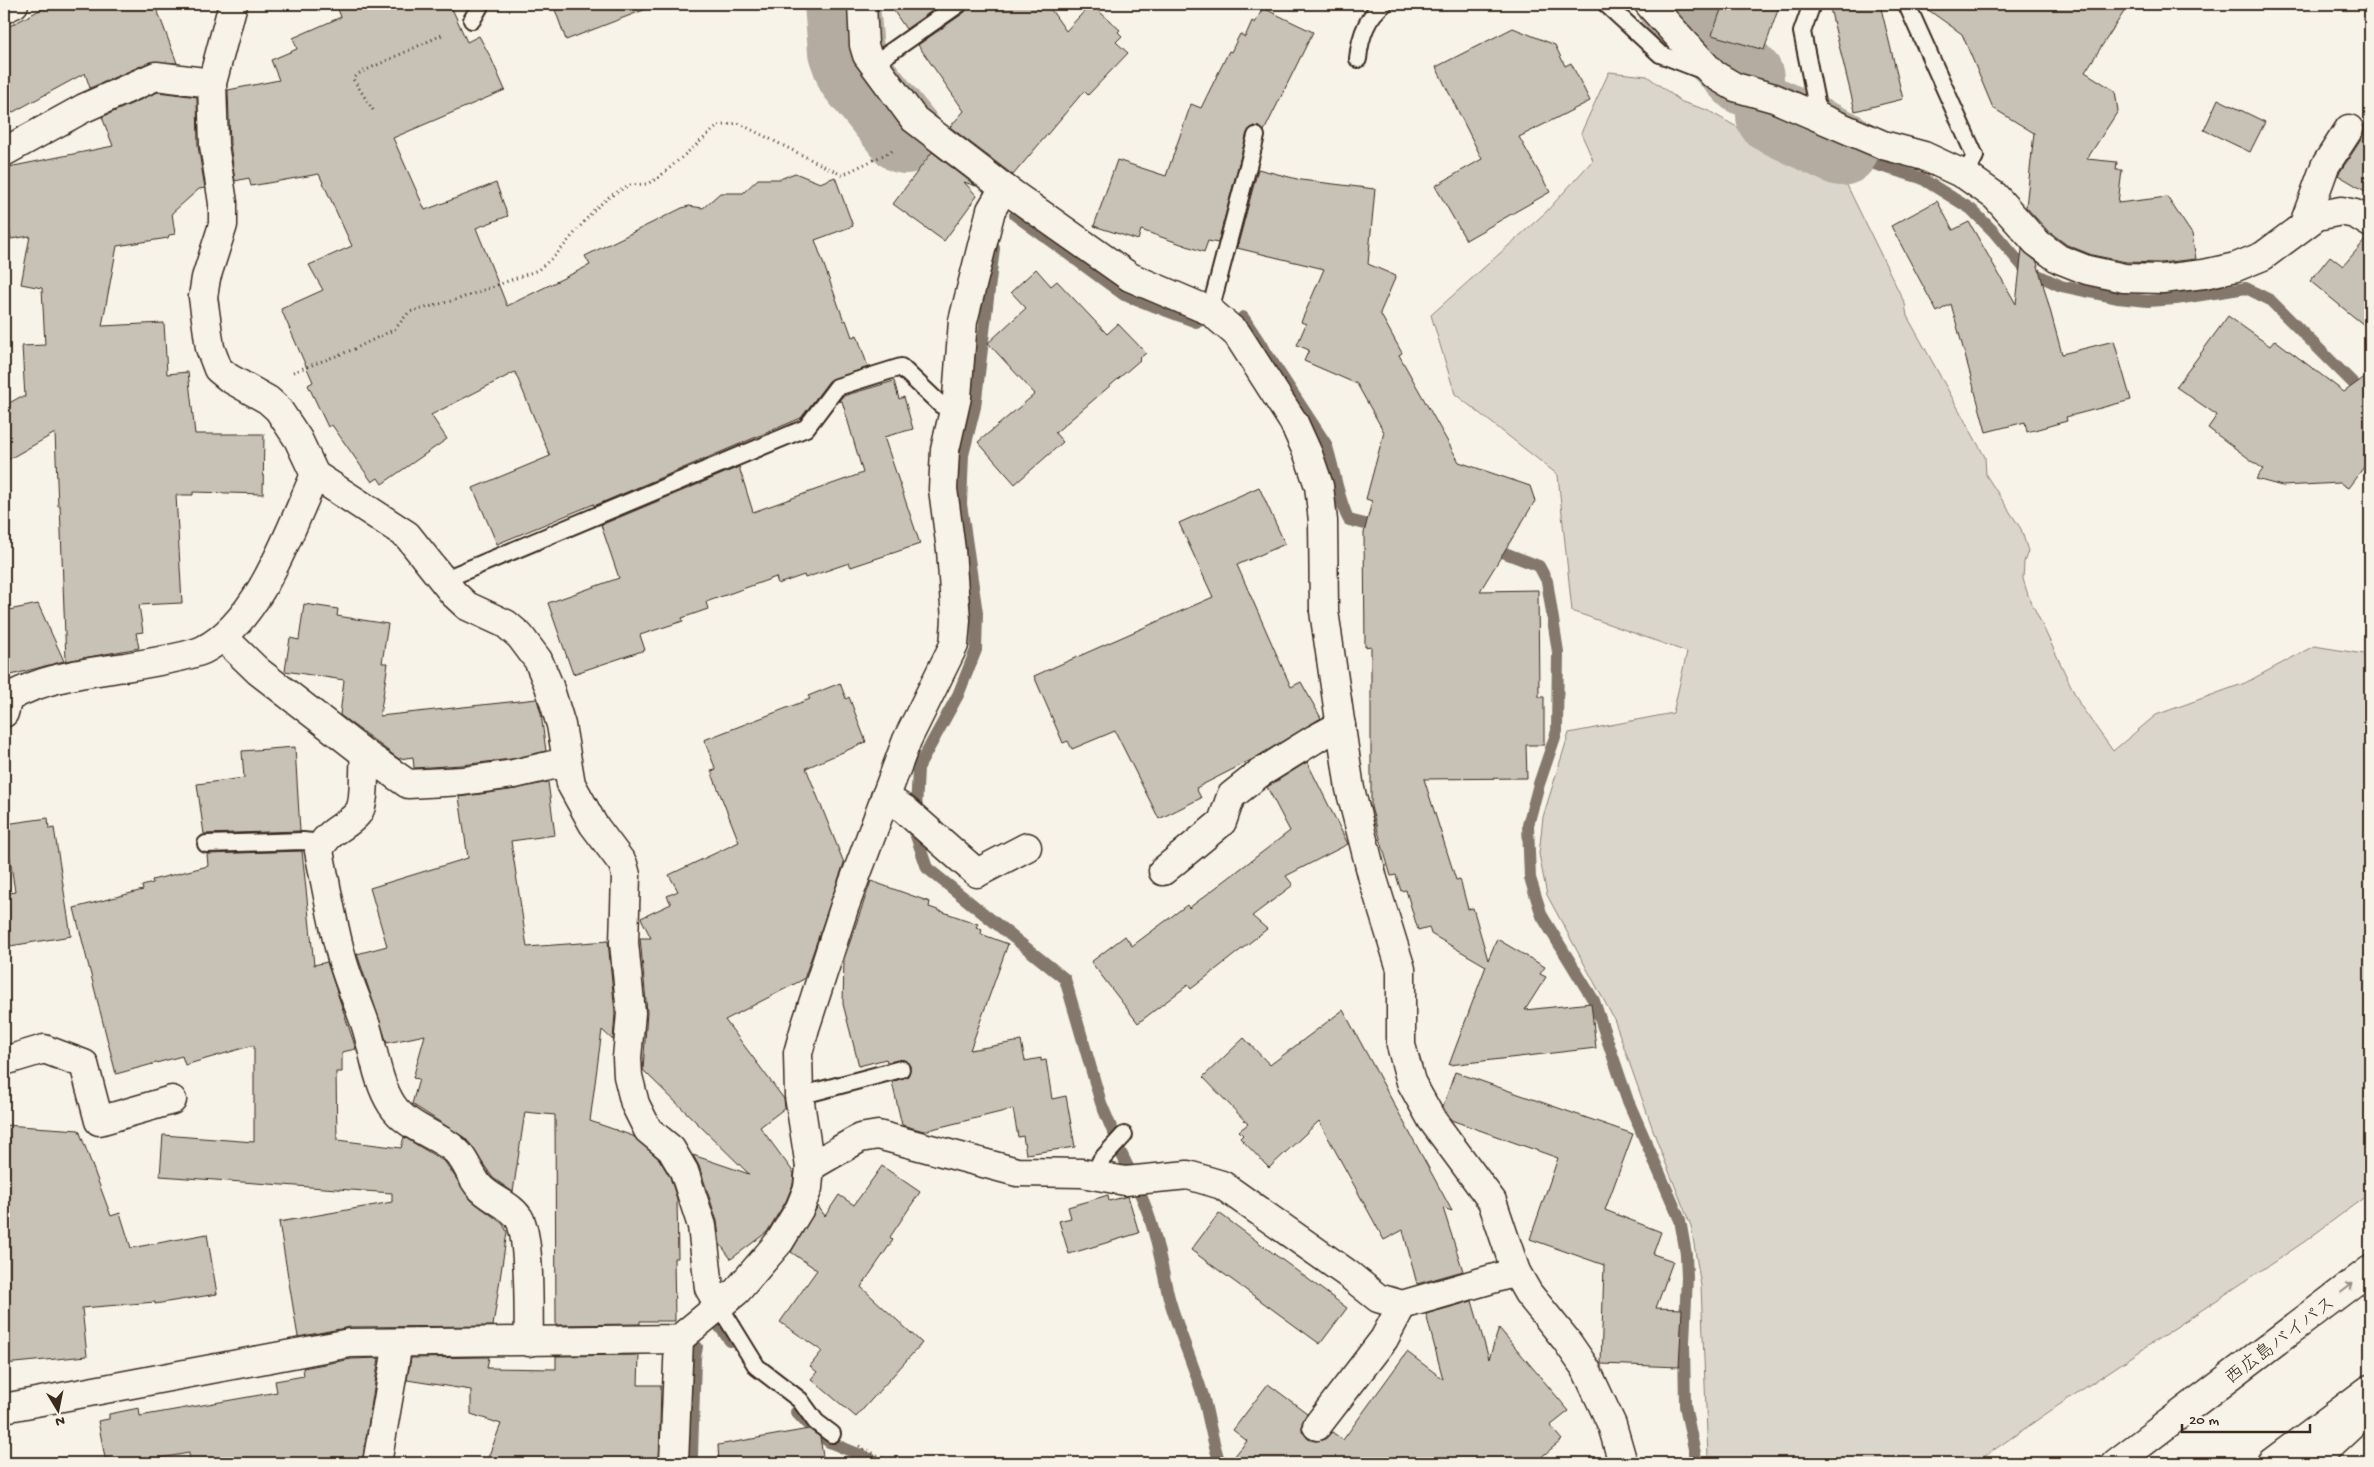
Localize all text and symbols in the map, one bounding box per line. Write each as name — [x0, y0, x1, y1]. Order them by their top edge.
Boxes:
one-way arrow — [2340, 1282, 2353, 1293]
street label: 西広島バイパス — [2221, 1292, 2341, 1391]
north arrow — [32, 1384, 82, 1434]
scale bar — [2182, 1402, 2309, 1434]
text: N — [54, 1411, 66, 1430]
text: 20 m — [2189, 1412, 2219, 1430]

